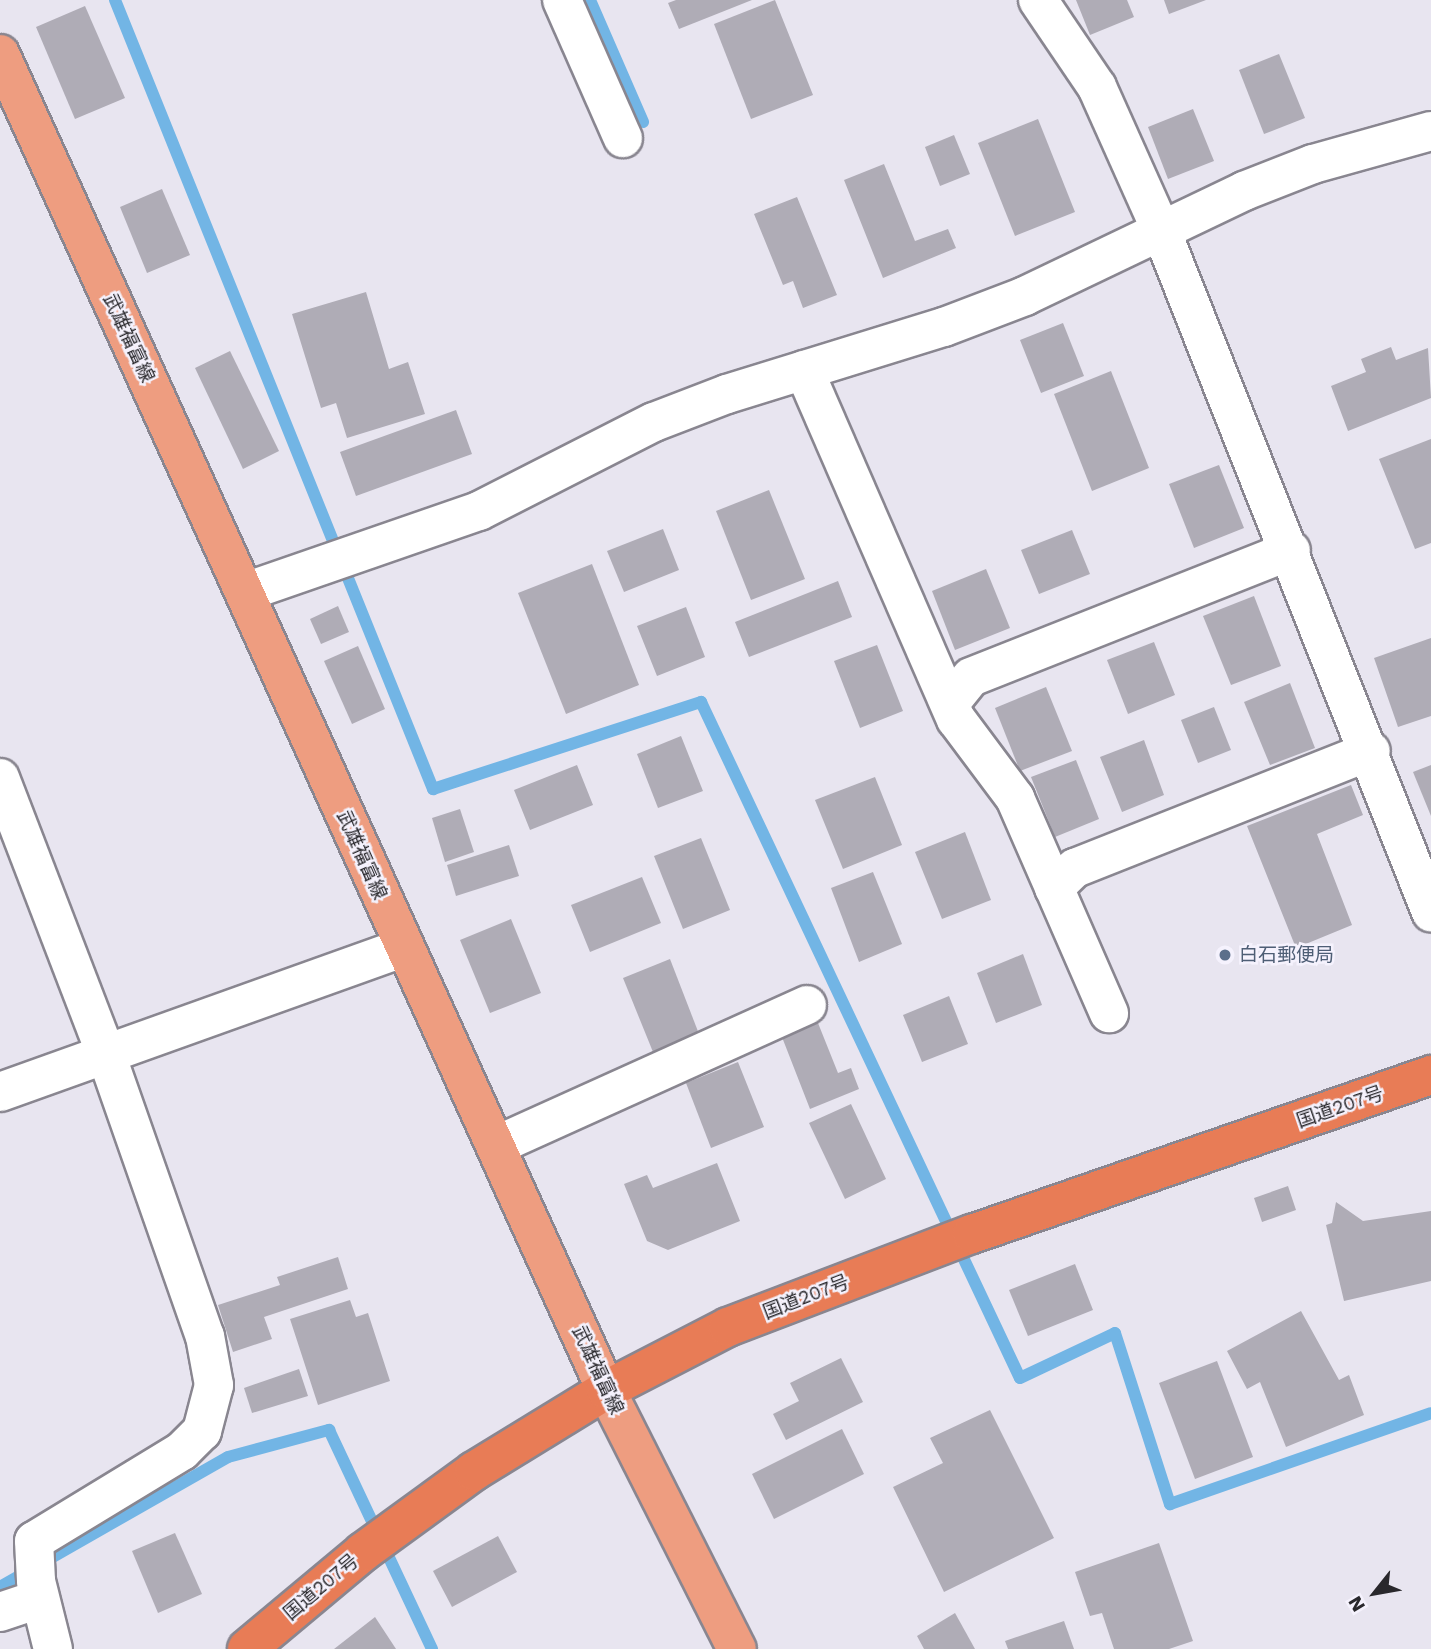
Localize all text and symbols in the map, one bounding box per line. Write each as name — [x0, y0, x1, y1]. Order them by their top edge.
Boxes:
street label: 武雄福富線 — [99, 290, 159, 386]
street label: 武雄福富線 — [332, 807, 392, 903]
place label: 白石郵便局 — [1239, 944, 1334, 966]
marker: 白石郵便局 — [1217, 947, 1233, 963]
street label: 国道207号 — [1294, 1082, 1386, 1132]
street label: 国道207号 — [760, 1270, 852, 1324]
street label: 武雄福富線 — [568, 1322, 628, 1418]
street label: 国道207号 — [279, 1549, 363, 1625]
north arrow — [1340, 1558, 1410, 1628]
text: N — [1343, 1592, 1370, 1616]

